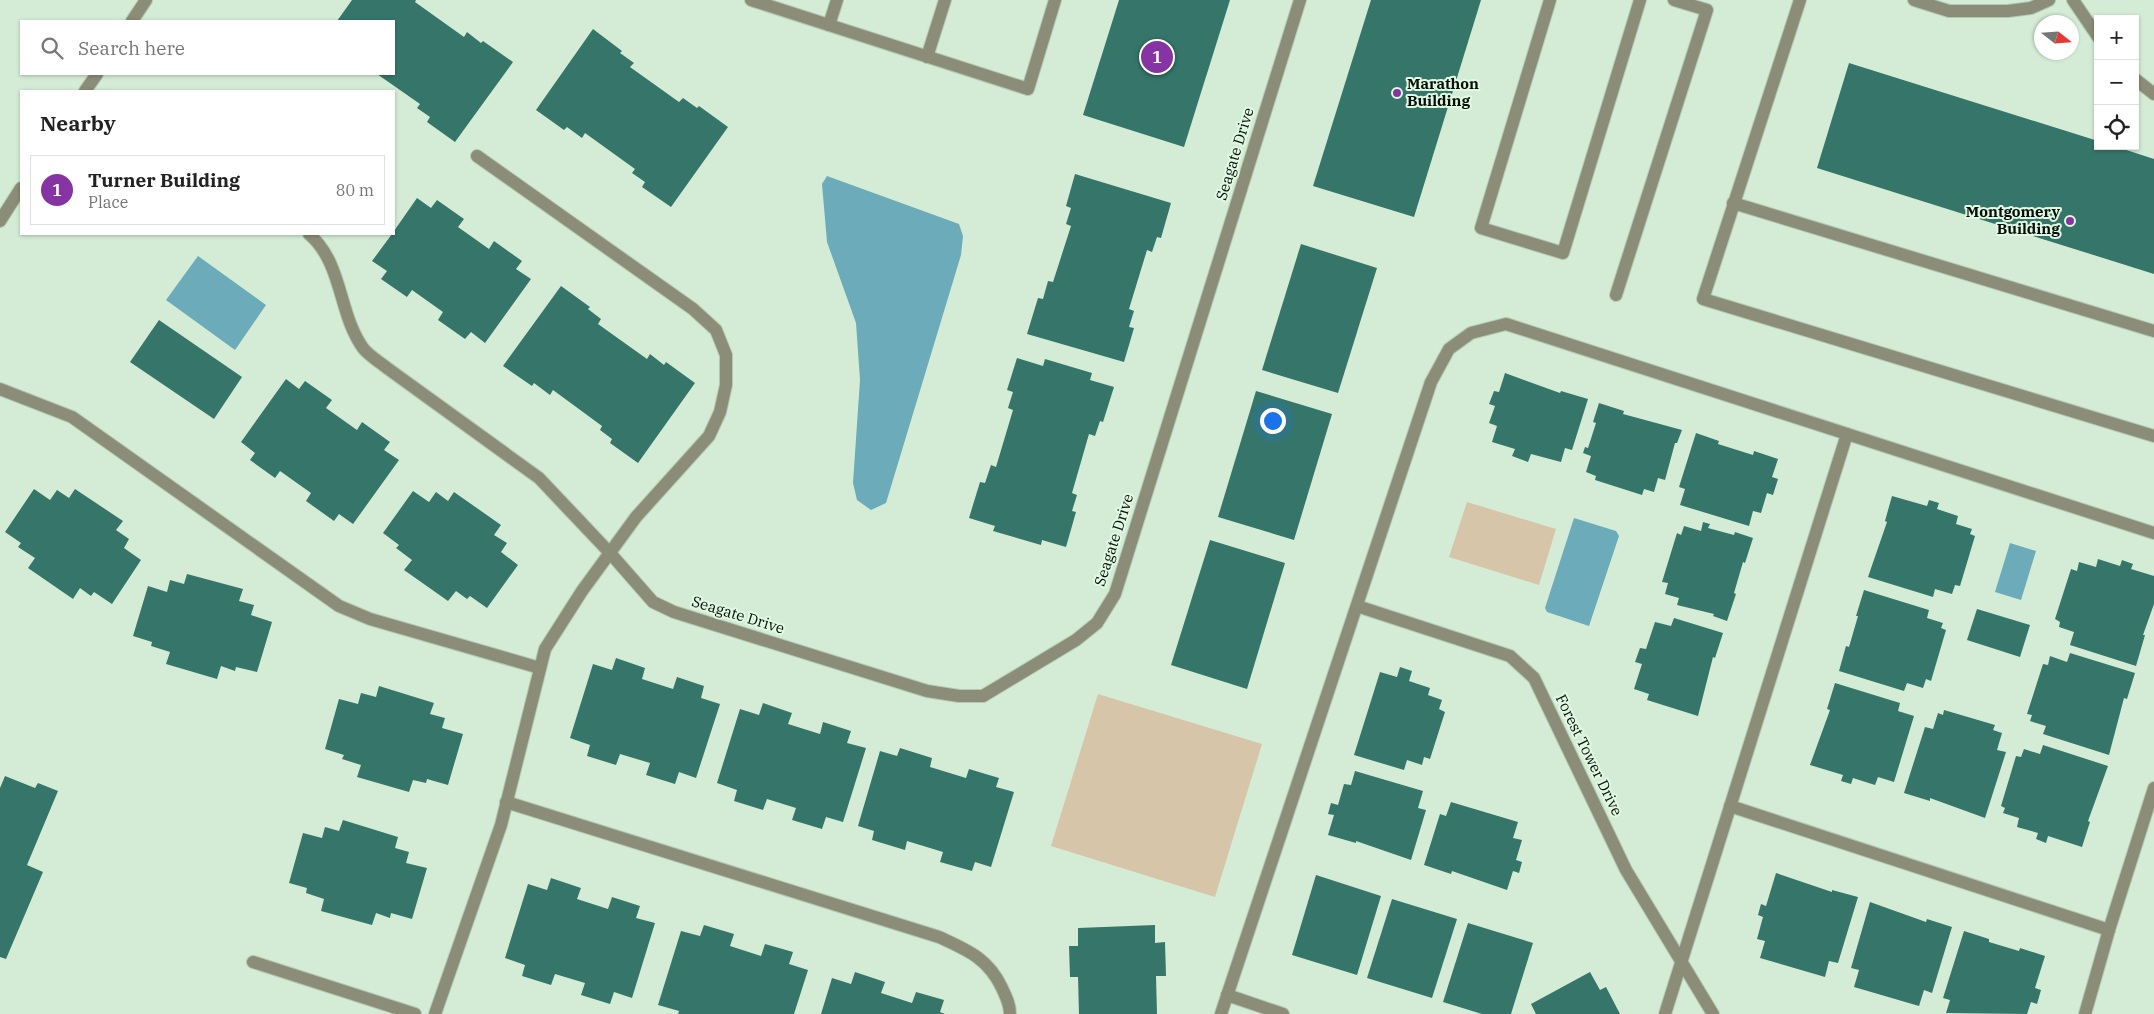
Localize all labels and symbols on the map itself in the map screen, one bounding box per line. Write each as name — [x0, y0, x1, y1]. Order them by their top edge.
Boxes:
north arrow — [2034, 15, 2079, 60]
pin: 1 — [1141, 38, 1173, 76]
place label: Marathon Building — [1407, 74, 1479, 110]
marker: Marathon Building — [1391, 87, 1403, 99]
street label: Seagate Drive — [1211, 105, 1258, 203]
place label: Montgomery Building — [1966, 202, 2060, 238]
marker: Montgomery Building — [2064, 215, 2076, 227]
your location — [1260, 408, 1286, 434]
street label: Seagate Drive — [1090, 491, 1137, 588]
street label: Seagate Drive — [689, 591, 787, 638]
street label: Forest Tower Drive — [1552, 691, 1627, 819]

